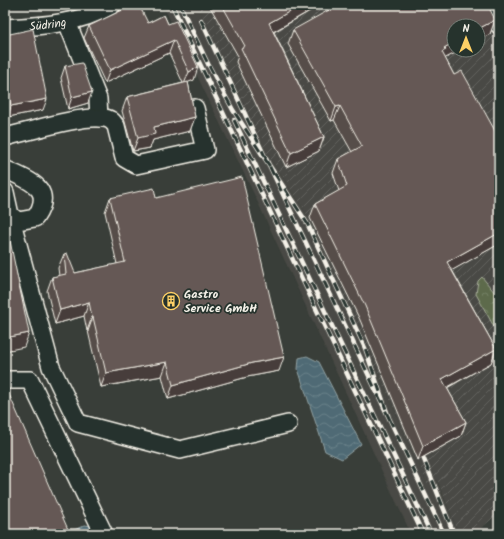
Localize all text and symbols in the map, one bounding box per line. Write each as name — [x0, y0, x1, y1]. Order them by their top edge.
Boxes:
street label: Südring — [29, 12, 68, 36]
north arrow — [446, 18, 486, 58]
text: N — [463, 20, 470, 38]
place label: Gastro Service GmbH — [184, 285, 257, 318]
building icon: Gastro Service GmbH — [161, 291, 181, 311]

